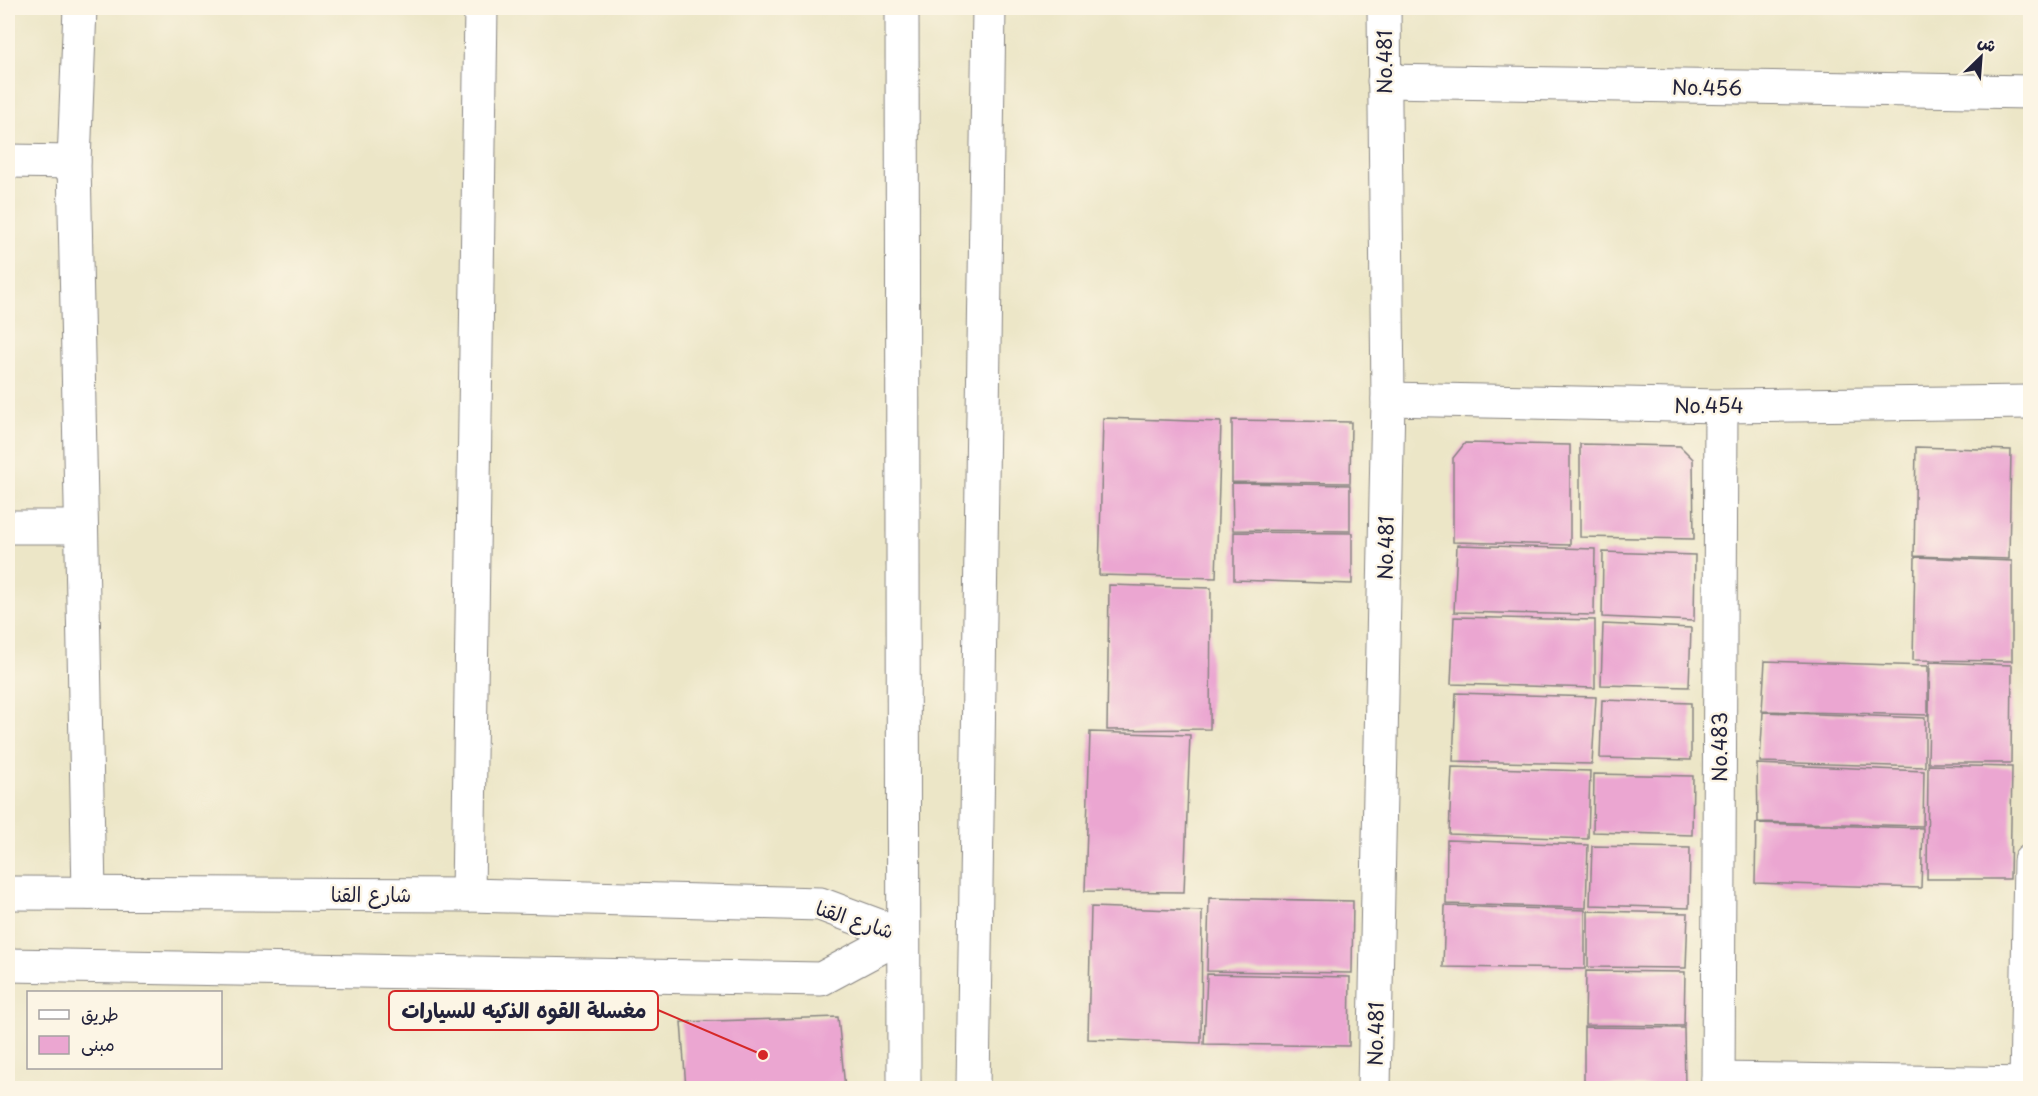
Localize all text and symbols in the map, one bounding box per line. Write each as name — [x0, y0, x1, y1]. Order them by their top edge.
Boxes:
north arrow — [1951, 27, 2011, 87]
text: ش — [1975, 28, 2001, 57]
street label: No.481 — [1369, 30, 1399, 94]
street label: No.456 — [1672, 71, 1742, 103]
street label: No.454 — [1674, 390, 1744, 420]
street label: No.481 — [1369, 516, 1401, 580]
street label: No.483 — [1704, 712, 1734, 782]
street label: شارع القنا — [331, 879, 411, 909]
street label: شارع القنا — [812, 892, 898, 946]
legend — [27, 991, 222, 1069]
callout: مغسلة القوه الذكيه للسيارات — [389, 991, 658, 1030]
text: مغسلة القوه الذكيه للسيارات — [401, 993, 647, 1025]
text: طريق — [81, 1000, 119, 1027]
street label: No.481 — [1359, 1002, 1391, 1066]
text: مبنى — [81, 1030, 115, 1057]

